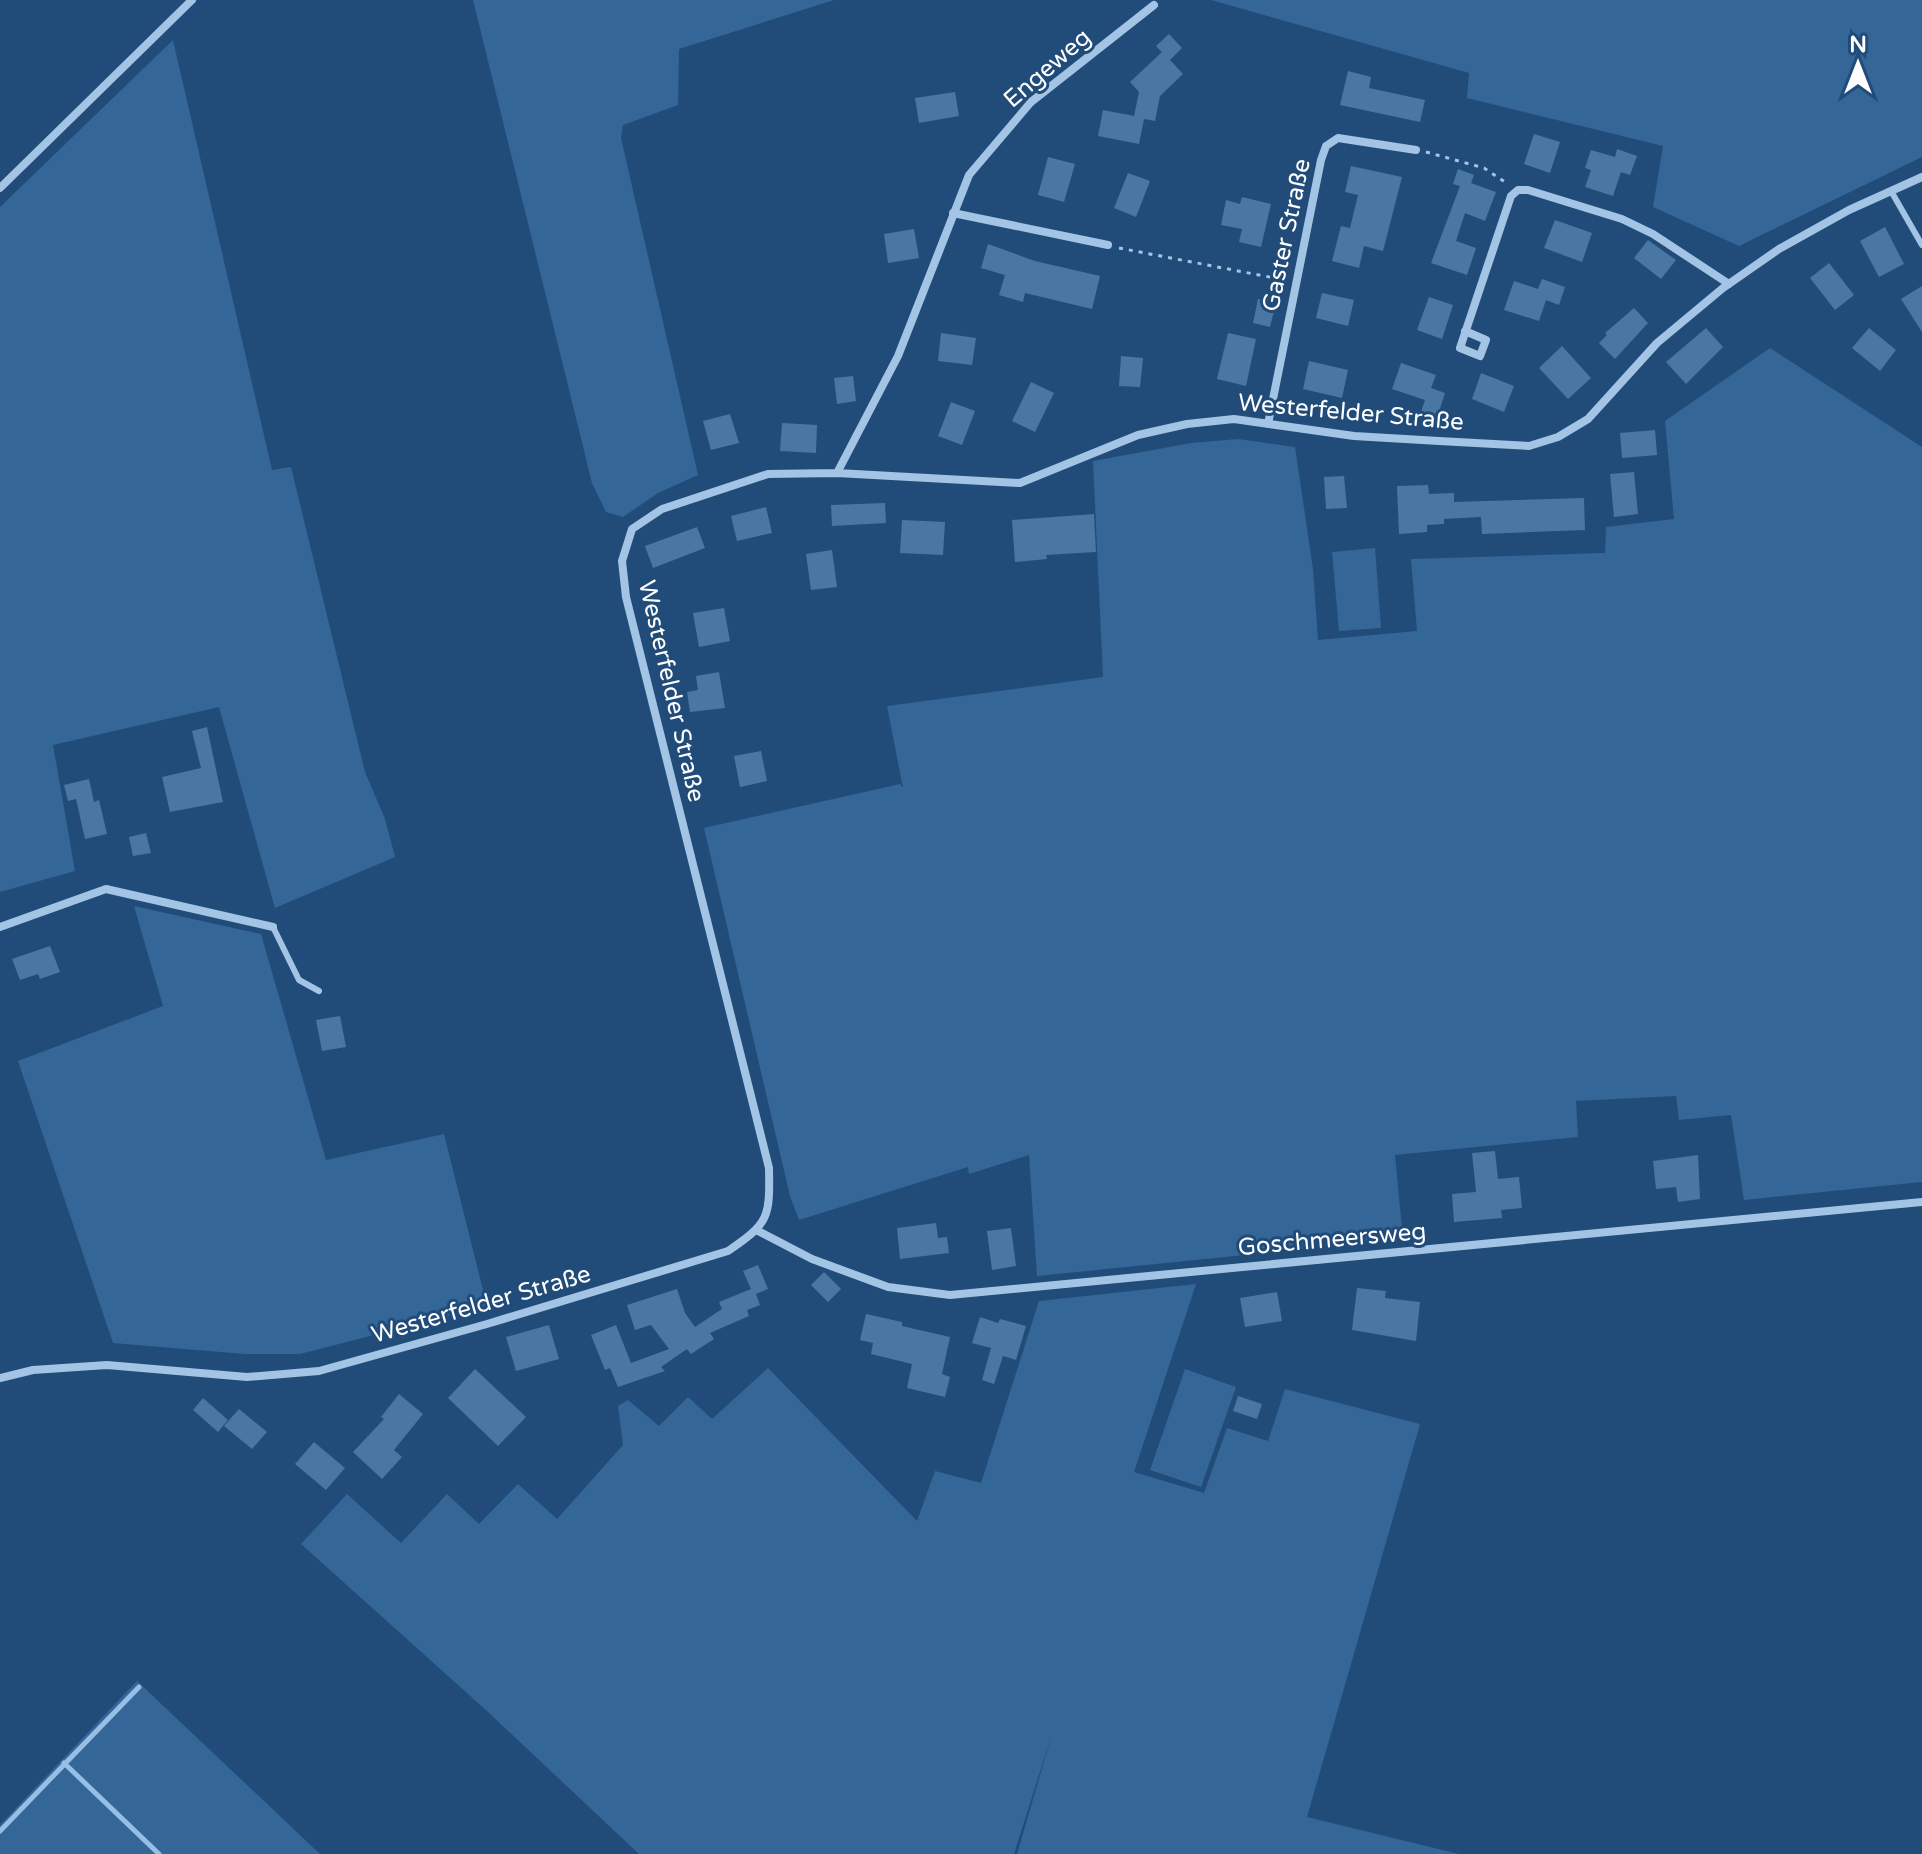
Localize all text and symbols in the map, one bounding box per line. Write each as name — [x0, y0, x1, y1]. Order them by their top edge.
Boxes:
street label: Engeweg — [998, 23, 1097, 114]
north arrow — [1818, 24, 1898, 104]
text: N — [1849, 32, 1867, 58]
street label: Gaster Straße — [1256, 156, 1317, 314]
street label: Westerfelder Straße — [1237, 388, 1465, 437]
street label: Westerfelder Straße — [632, 578, 711, 805]
street label: Goschmeersweg — [1237, 1217, 1427, 1262]
street label: Westerfelder Straße — [368, 1259, 594, 1350]

